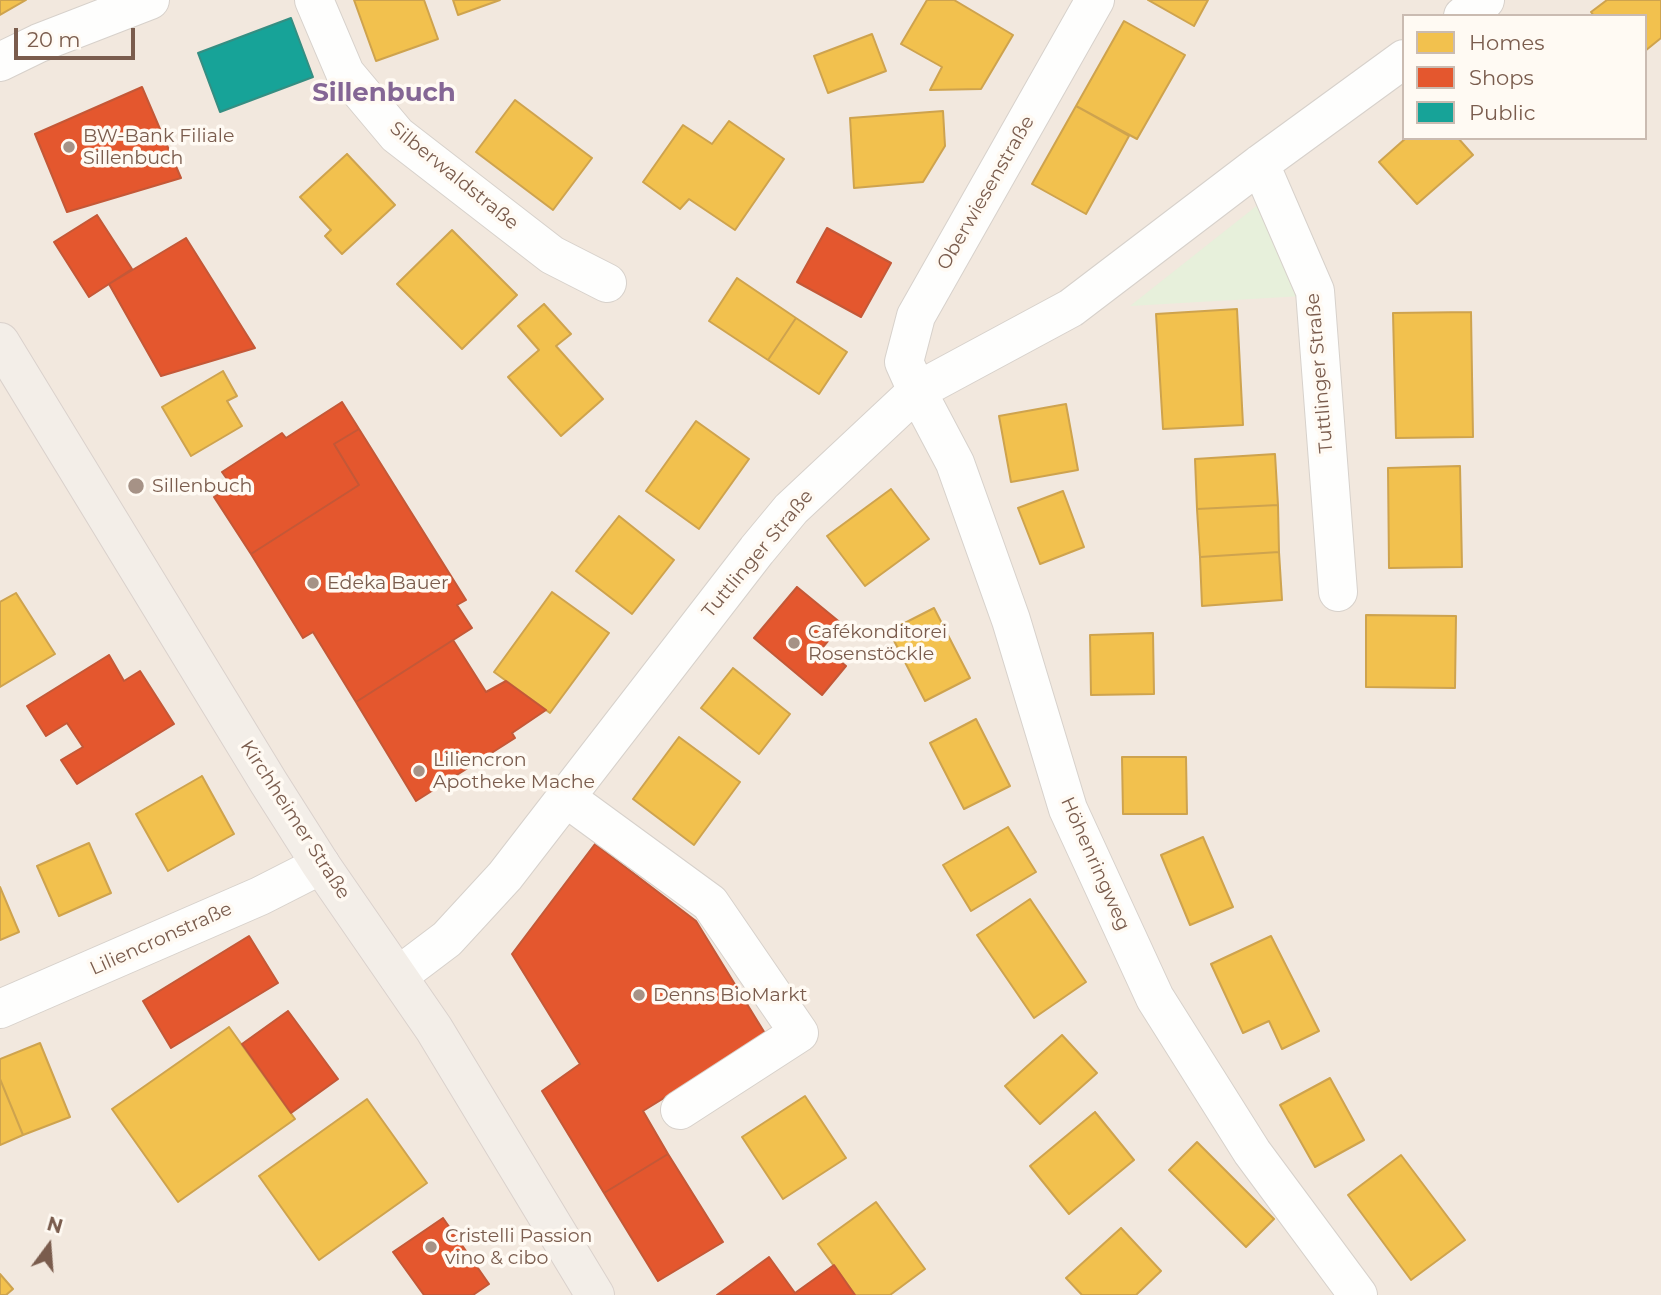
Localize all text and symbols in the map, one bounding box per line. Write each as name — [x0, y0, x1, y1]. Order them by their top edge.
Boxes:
scale bar — [18, 14, 138, 58]
legend — [1402, 14, 1647, 140]
text: 20 m — [27, 27, 81, 52]
text: Homes — [1469, 30, 1544, 55]
text: Shops — [1469, 65, 1534, 90]
district label: Sillenbuch — [312, 77, 456, 109]
text: Public — [1469, 100, 1536, 125]
street label: Oberwiesenstraße — [933, 112, 1039, 274]
street label: Silberwaldstraße — [385, 117, 523, 235]
place label: BW-Bank Filiale Sillenbuch — [83, 125, 234, 169]
marker: BW-Bank Filiale Sillenbuch — [61, 139, 77, 155]
street label: Tuttlinger Straße — [1302, 292, 1338, 454]
place label: Sillenbuch — [152, 475, 252, 497]
marker: Sillenbuch — [126, 476, 146, 496]
street label: Tuttlinger Straße — [698, 485, 818, 623]
place label: Edeka Bauer — [327, 572, 449, 594]
marker: Edeka Bauer — [305, 575, 321, 591]
place label: Cafékonditorei Rosenstöckle — [808, 621, 947, 665]
marker: Cafékonditorei Rosenstöckle — [786, 635, 802, 651]
street label: Kirchheimer Straße — [235, 736, 355, 904]
place label: Liliencron Apotheke Mache — [433, 749, 595, 793]
marker: Liliencron Apotheke Mache — [411, 763, 427, 779]
street label: Höhenringweg — [1055, 794, 1135, 934]
street label: Liliencronstraße — [87, 897, 235, 981]
place label: Denns BioMarkt — [653, 984, 807, 1006]
marker: Denns BioMarkt — [631, 987, 647, 1003]
north arrow — [14, 1211, 84, 1281]
text: N — [44, 1212, 65, 1239]
place label: Cristelli Passion vino & cibo — [445, 1225, 592, 1269]
marker: Cristelli Passion vino & cibo — [423, 1239, 439, 1255]

